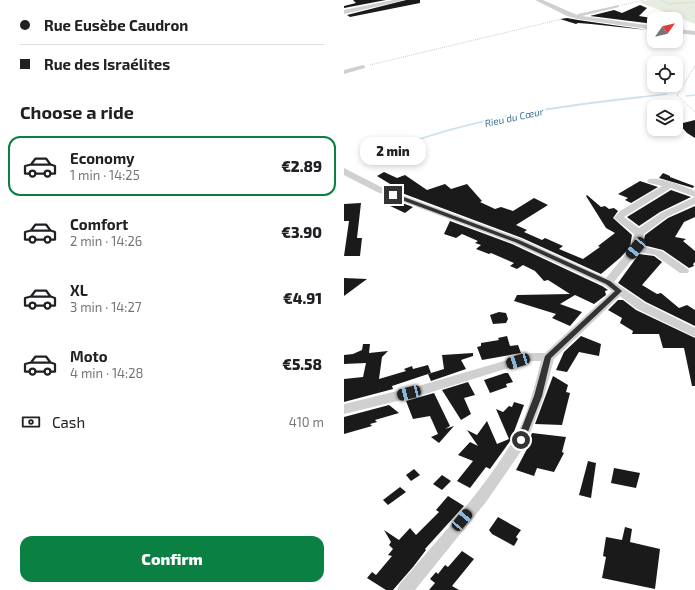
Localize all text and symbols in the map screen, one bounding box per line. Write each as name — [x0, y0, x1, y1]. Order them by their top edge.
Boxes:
north arrow — [647, 12, 683, 48]
map controls — [647, 12, 683, 136]
text: Rue Eusèbe Caudron — [44, 16, 188, 34]
text: Rue des Israélites — [44, 55, 170, 73]
button: locate — [647, 56, 683, 92]
button: layers — [647, 100, 683, 136]
text: Choose a ride — [20, 101, 134, 123]
water label: Rieu du Cœur — [483, 105, 546, 129]
callout: 2 min — [360, 137, 426, 165]
text: 2 min — [376, 143, 410, 159]
icon: car — [22, 148, 58, 184]
text: Economy — [70, 149, 135, 167]
text: €2.89 — [281, 157, 322, 175]
text: 1 min · 14:25 — [70, 167, 140, 183]
route end — [384, 186, 402, 204]
icon: car — [22, 214, 58, 250]
text: Comfort — [70, 215, 128, 233]
text: €3.90 — [281, 223, 322, 241]
text: 2 min · 14:26 — [70, 233, 142, 249]
car — [624, 235, 648, 261]
icon: car — [22, 280, 58, 316]
text: XL — [70, 281, 88, 299]
text: €4.91 — [283, 289, 322, 307]
text: 3 min · 14:27 — [70, 299, 141, 315]
icon: car — [22, 346, 58, 382]
text: Moto — [70, 347, 108, 365]
car — [505, 352, 531, 370]
text: €5.58 — [282, 355, 322, 373]
text: 4 min · 14:28 — [70, 365, 143, 381]
car — [396, 384, 422, 402]
icon: cash — [20, 411, 42, 433]
text: Cash — [52, 413, 85, 431]
text: 410 m — [289, 414, 324, 430]
route start — [512, 431, 530, 449]
car — [450, 507, 474, 533]
button: Confirm — [20, 536, 324, 582]

